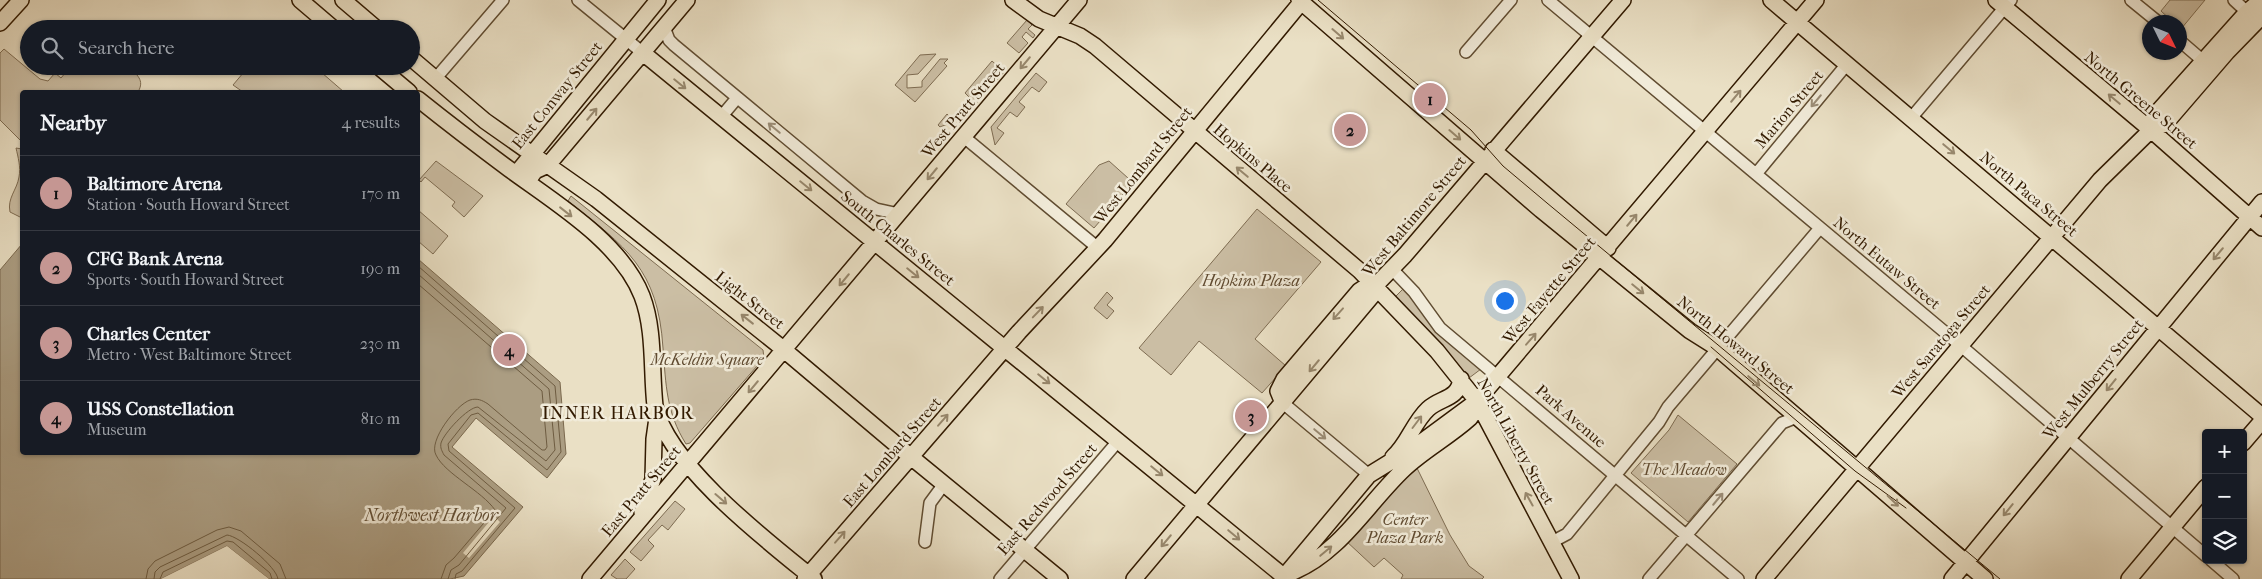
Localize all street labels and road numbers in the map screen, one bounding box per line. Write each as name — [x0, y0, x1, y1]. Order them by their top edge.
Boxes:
street label: East Conway Street — [508, 37, 606, 153]
street label: North Greene Street — [2081, 47, 2202, 153]
street label: West Pratt Street — [917, 58, 1009, 162]
street label: Marion Street — [1751, 66, 1827, 152]
street label: West Lombard Street — [1089, 102, 1196, 228]
street label: Hopkins Place — [1210, 120, 1296, 197]
street label: North Paca Street — [1976, 148, 2082, 241]
street label: West Baltimore Street — [1357, 152, 1470, 281]
street label: South Charles Street — [837, 186, 959, 290]
street label: North Eutaw Street — [1830, 213, 1945, 314]
street label: West Fayette Street — [1498, 232, 1600, 348]
street label: Light Street — [711, 267, 789, 333]
street label: West Saratoga Street — [1887, 280, 1994, 403]
street label: North Howard Street — [1674, 292, 1799, 398]
street label: West Mulberry Street — [2038, 315, 2148, 444]
street label: North Liberty Street — [1473, 374, 1559, 508]
street label: Park Avenue — [1532, 380, 1610, 452]
street label: East Lombard Street — [839, 393, 945, 511]
street label: East Redwood Street — [993, 439, 1101, 559]
street label: East Pratt Street — [597, 441, 685, 540]

